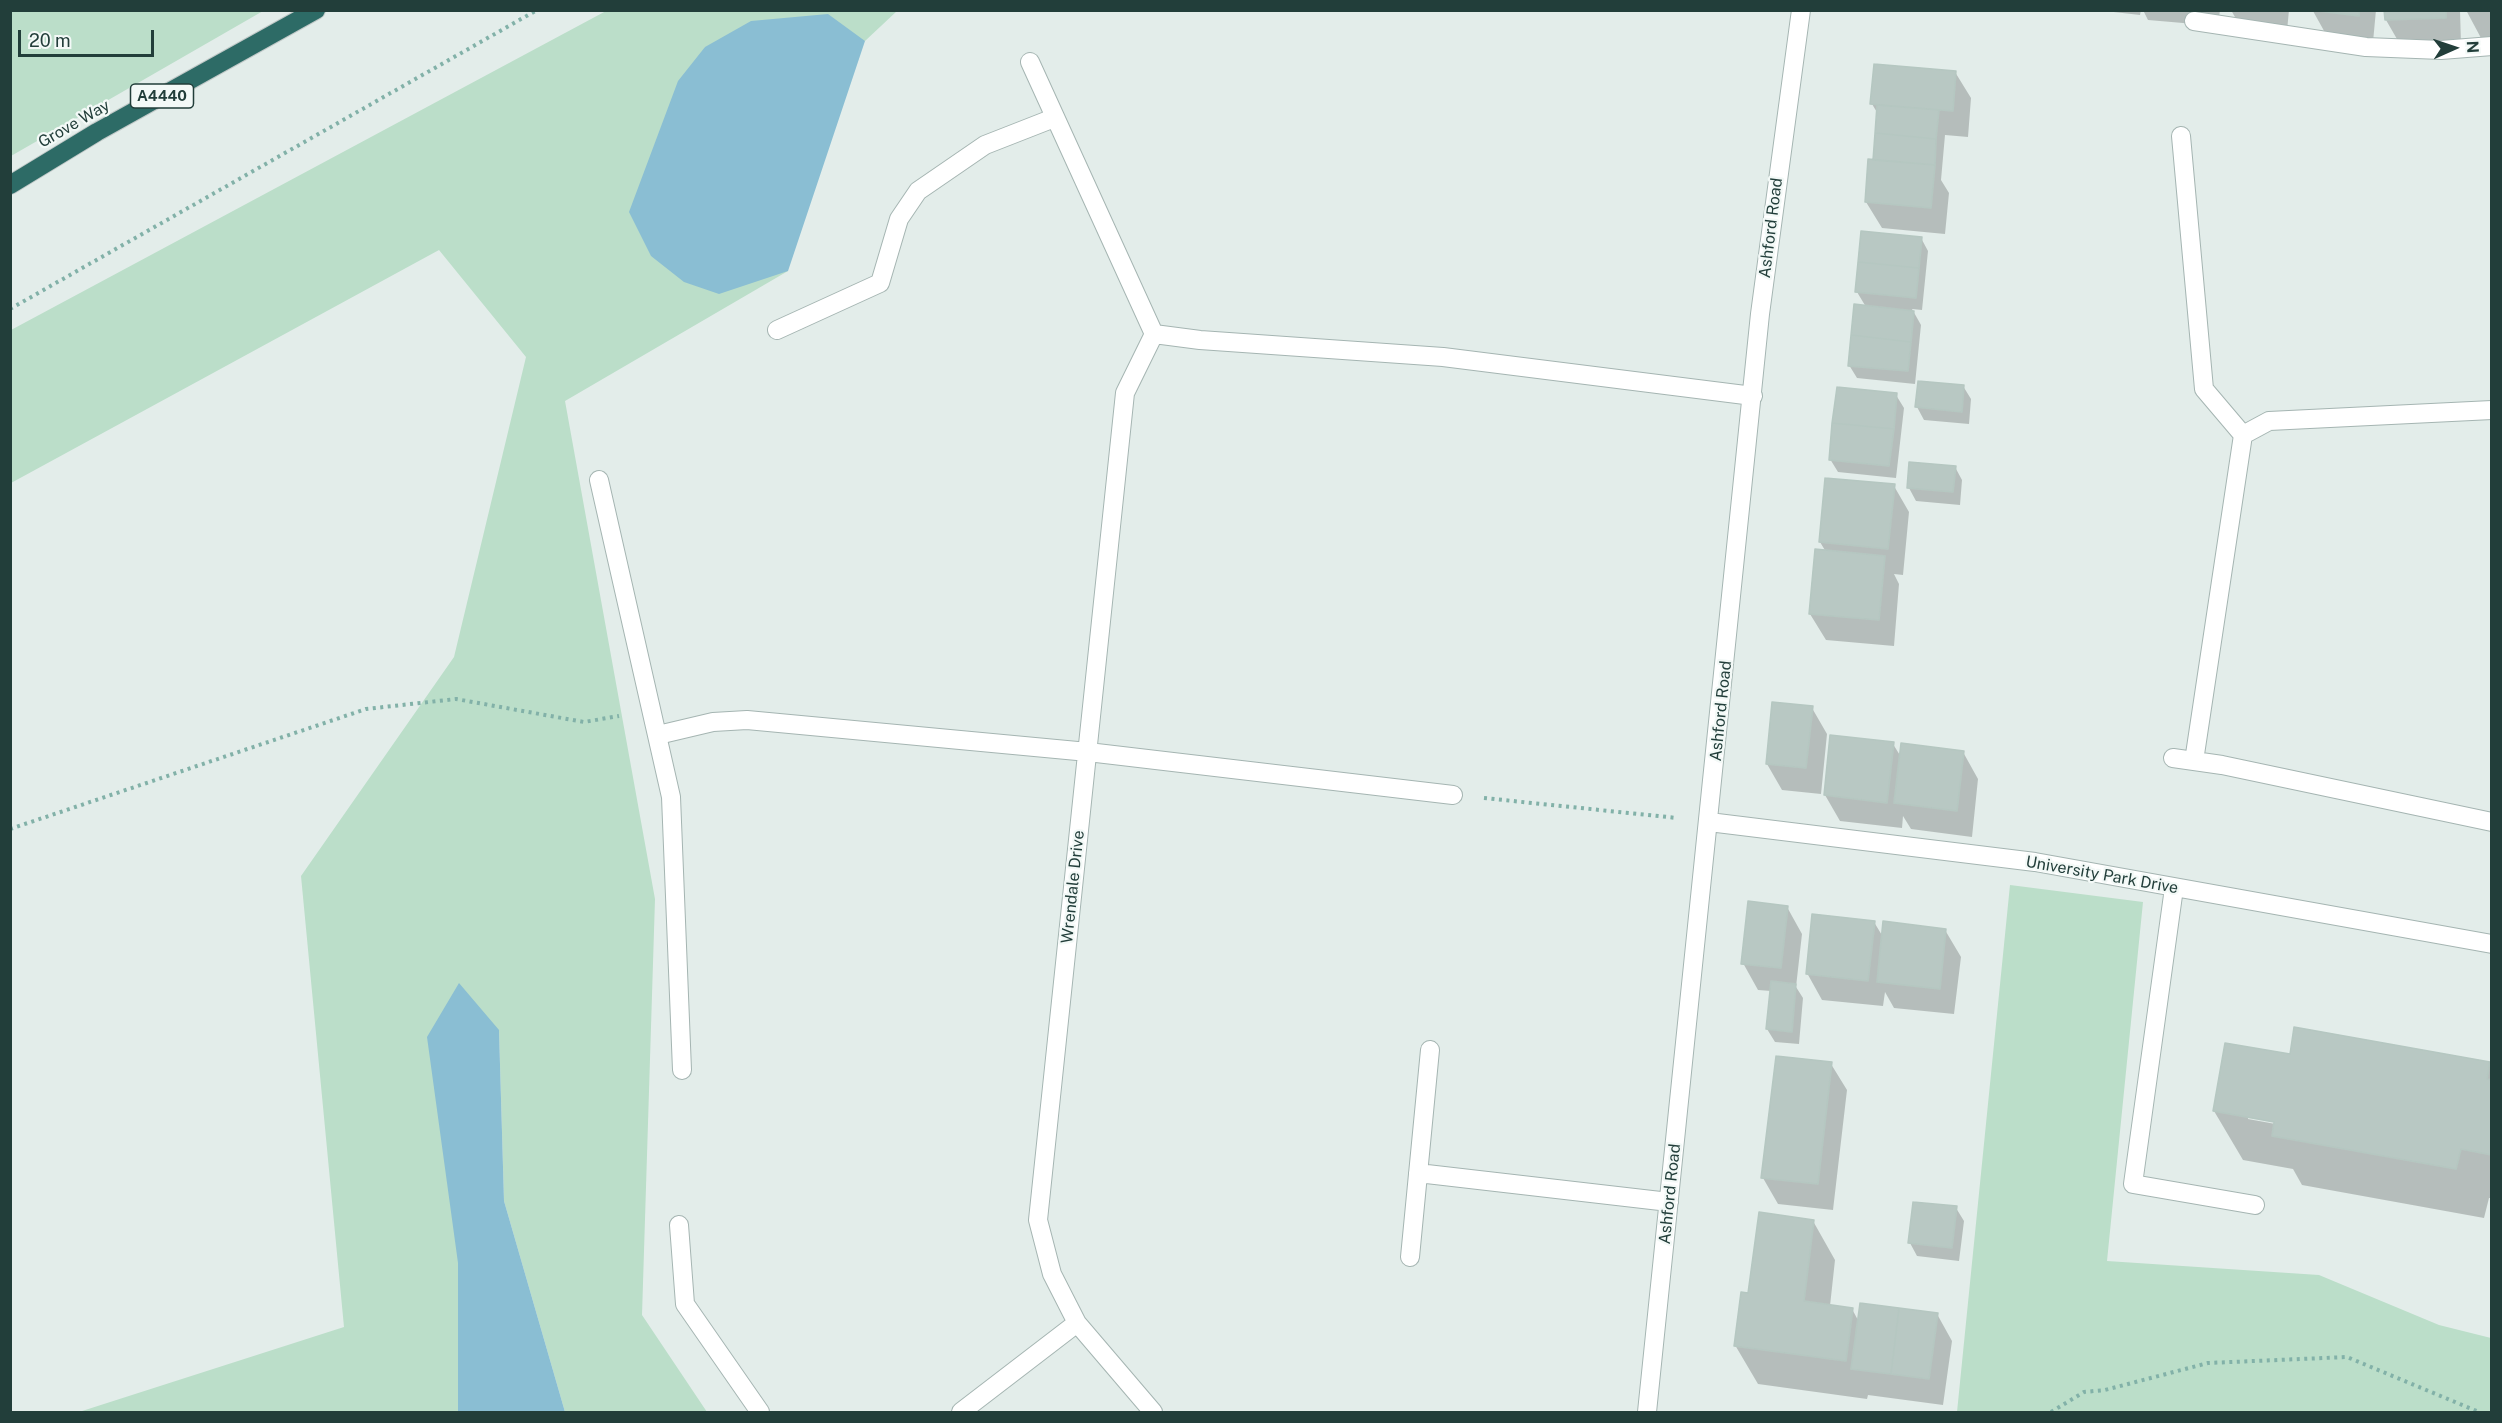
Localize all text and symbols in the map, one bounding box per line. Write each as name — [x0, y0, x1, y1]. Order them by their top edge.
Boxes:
scale bar — [21, 18, 158, 56]
north arrow — [2424, 18, 2484, 78]
text: 20 m — [29, 30, 71, 51]
text: N — [2463, 40, 2482, 54]
road number: A4440 — [130, 84, 194, 108]
street label: Grove Way — [35, 96, 113, 152]
street label: Ashford Road — [1755, 177, 1787, 279]
street label: Ashford Road — [1706, 660, 1736, 762]
street label: Wrendale Drive — [1058, 829, 1088, 945]
street label: University Park Drive — [2024, 852, 2180, 898]
street label: Ashford Road — [1655, 1143, 1685, 1245]

